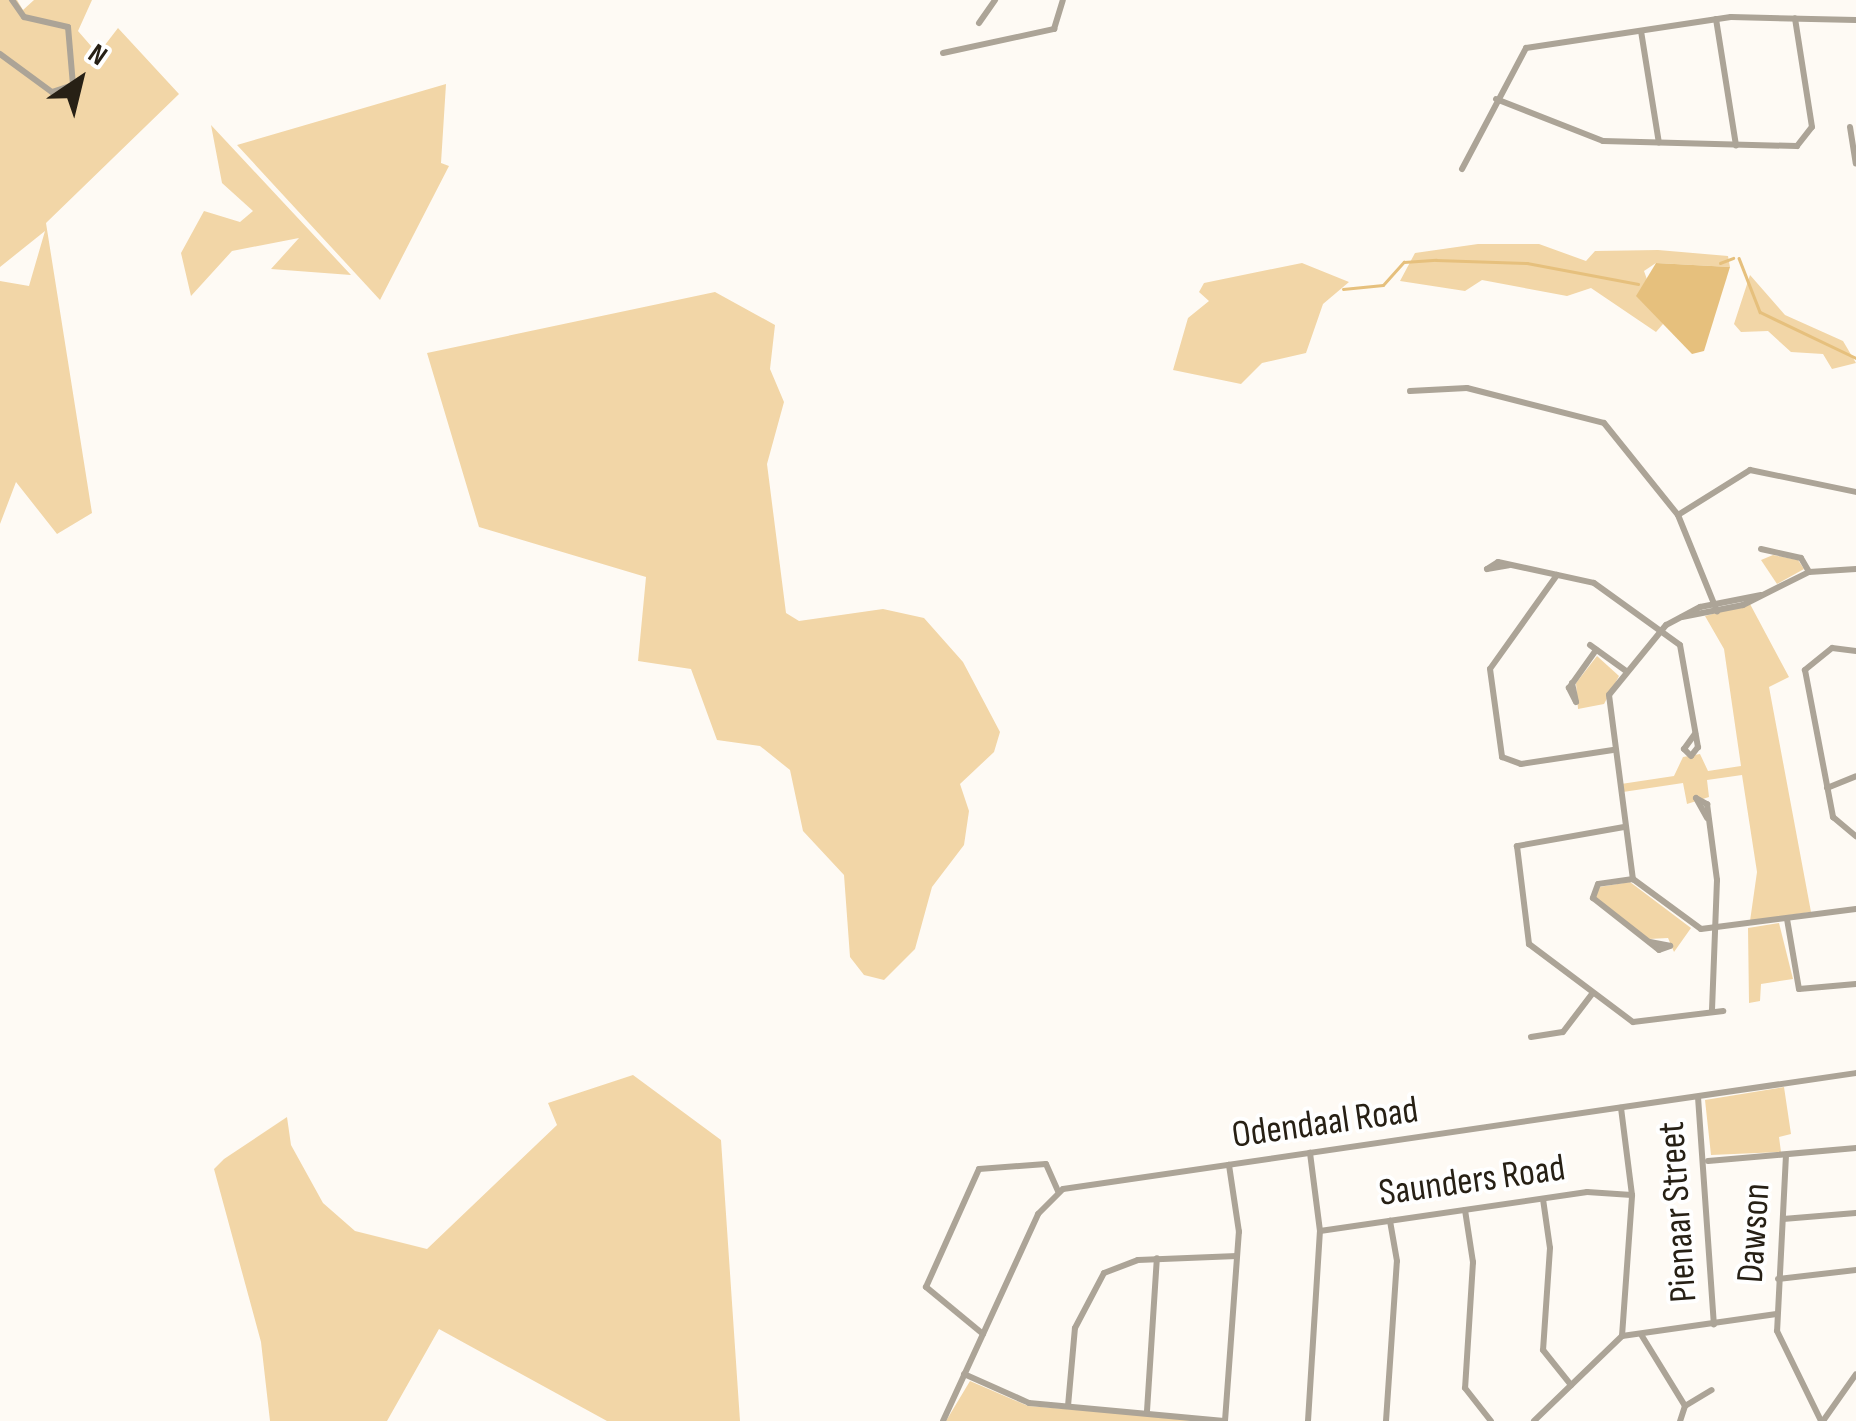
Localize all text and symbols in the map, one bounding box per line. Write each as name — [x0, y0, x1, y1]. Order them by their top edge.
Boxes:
north arrow — [30, 30, 130, 130]
text: N — [82, 37, 113, 73]
street label: Odendaal Road — [1229, 1087, 1421, 1159]
street label: Pienaar Street — [1649, 1120, 1707, 1304]
street label: Saunders Road — [1376, 1145, 1568, 1217]
street label: Dawson — [1728, 1182, 1780, 1284]

